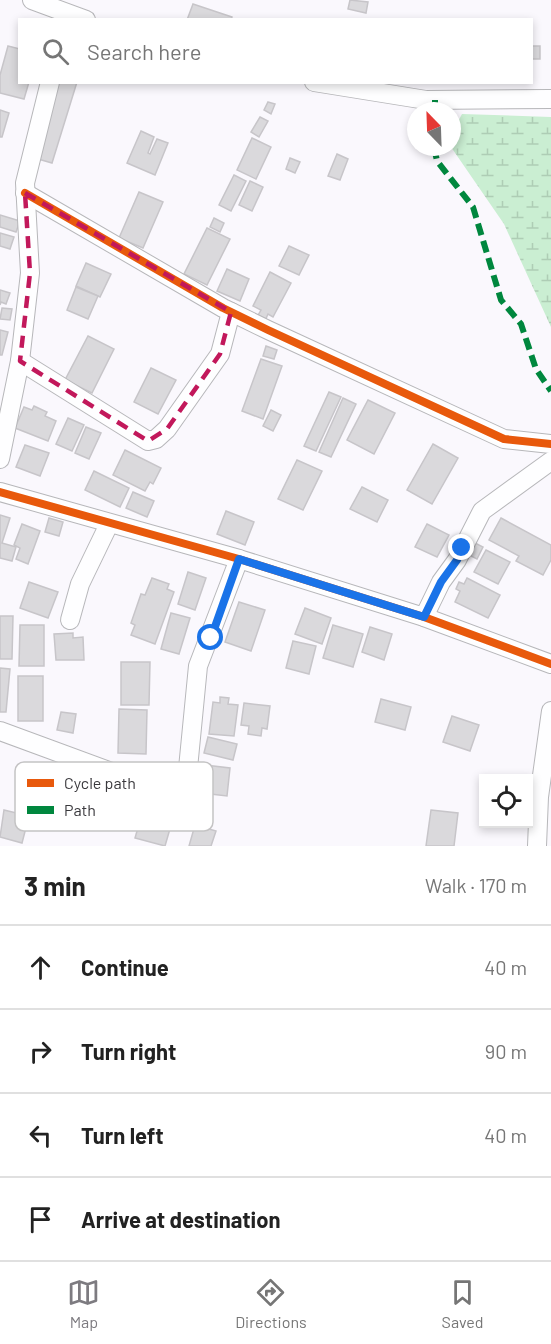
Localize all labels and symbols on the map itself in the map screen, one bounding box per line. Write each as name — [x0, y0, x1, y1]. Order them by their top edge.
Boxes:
north arrow — [407, 102, 461, 156]
route end — [448, 534, 474, 560]
route start — [197, 624, 223, 650]
legend — [15, 762, 213, 831]
text: Cycle path — [64, 773, 136, 792]
text: Path — [64, 800, 96, 819]

